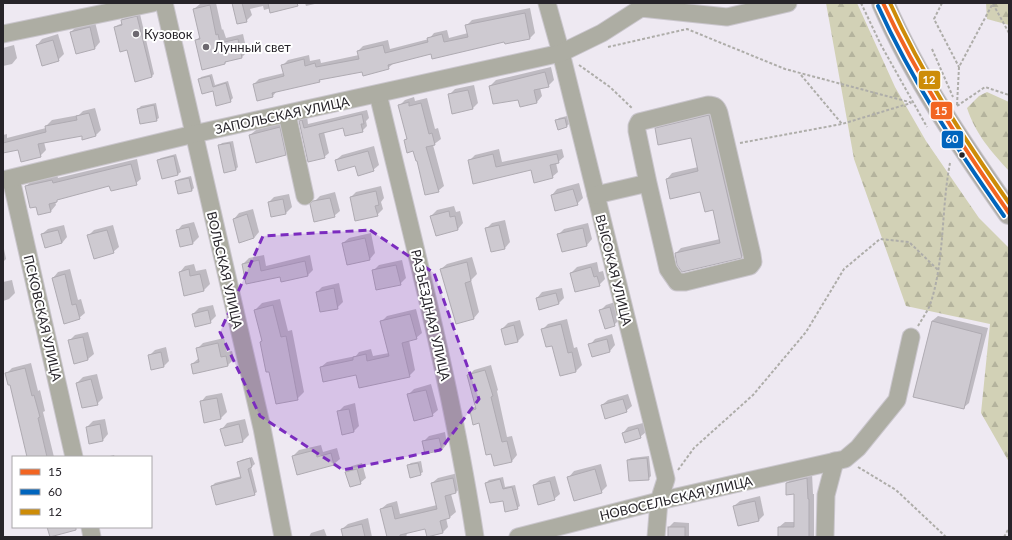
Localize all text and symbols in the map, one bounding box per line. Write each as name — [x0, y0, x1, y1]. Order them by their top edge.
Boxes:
place label: Кузовок — [144, 26, 193, 42]
marker: Кузовок — [131, 29, 141, 39]
place label: Лунный свет — [213, 39, 291, 55]
marker: Лунный свет — [201, 42, 211, 52]
line badge: 12 — [918, 70, 941, 90]
text: 12 — [923, 73, 935, 86]
street label: ЗАПОЛЬСКАЯ УЛИЦА — [213, 93, 351, 137]
line badge: 15 — [930, 101, 953, 120]
text: 15 — [935, 104, 947, 117]
line badge: 60 — [941, 130, 964, 149]
text: 60 — [946, 132, 959, 145]
unlabelled marker — [957, 150, 967, 160]
street label: ВОЛЬСКАЯ УЛИЦА — [204, 210, 246, 330]
street label: ВЫСОКАЯ УЛИЦА — [592, 213, 636, 328]
street label: РАЗЪЕЗДНАЯ УЛИЦА — [408, 248, 454, 383]
street label: ПСКОВСКАЯ УЛИЦА — [21, 253, 65, 383]
legend — [12, 456, 152, 528]
text: 15 — [48, 464, 62, 479]
street label: НОВОСЕЛЬСКАЯ УЛИЦА — [598, 473, 754, 523]
text: 60 — [48, 484, 62, 499]
text: 12 — [48, 504, 62, 519]

